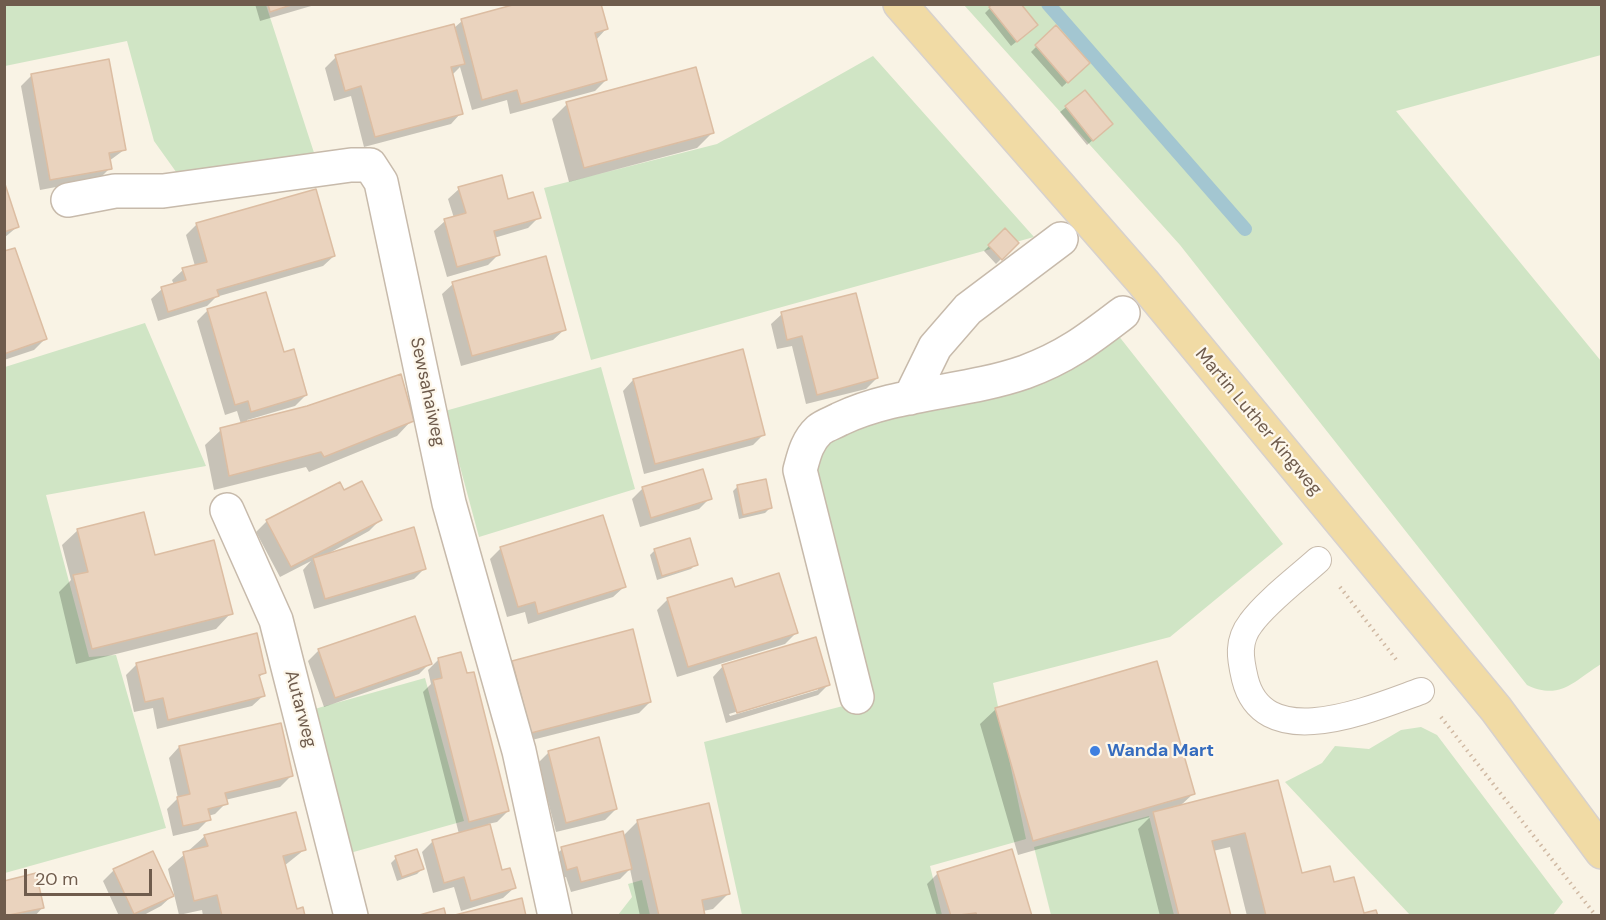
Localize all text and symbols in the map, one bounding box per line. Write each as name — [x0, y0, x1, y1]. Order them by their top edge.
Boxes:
street label: Sewsahaiweg — [405, 335, 449, 449]
street label: Martin Luther Kingweg — [1190, 344, 1326, 500]
street label: Autarweg — [279, 668, 321, 750]
place label: Wanda Mart — [1107, 740, 1214, 762]
marker: Wanda Mart — [1088, 744, 1102, 758]
scale bar — [27, 857, 154, 895]
text: 20 m — [35, 867, 78, 891]

